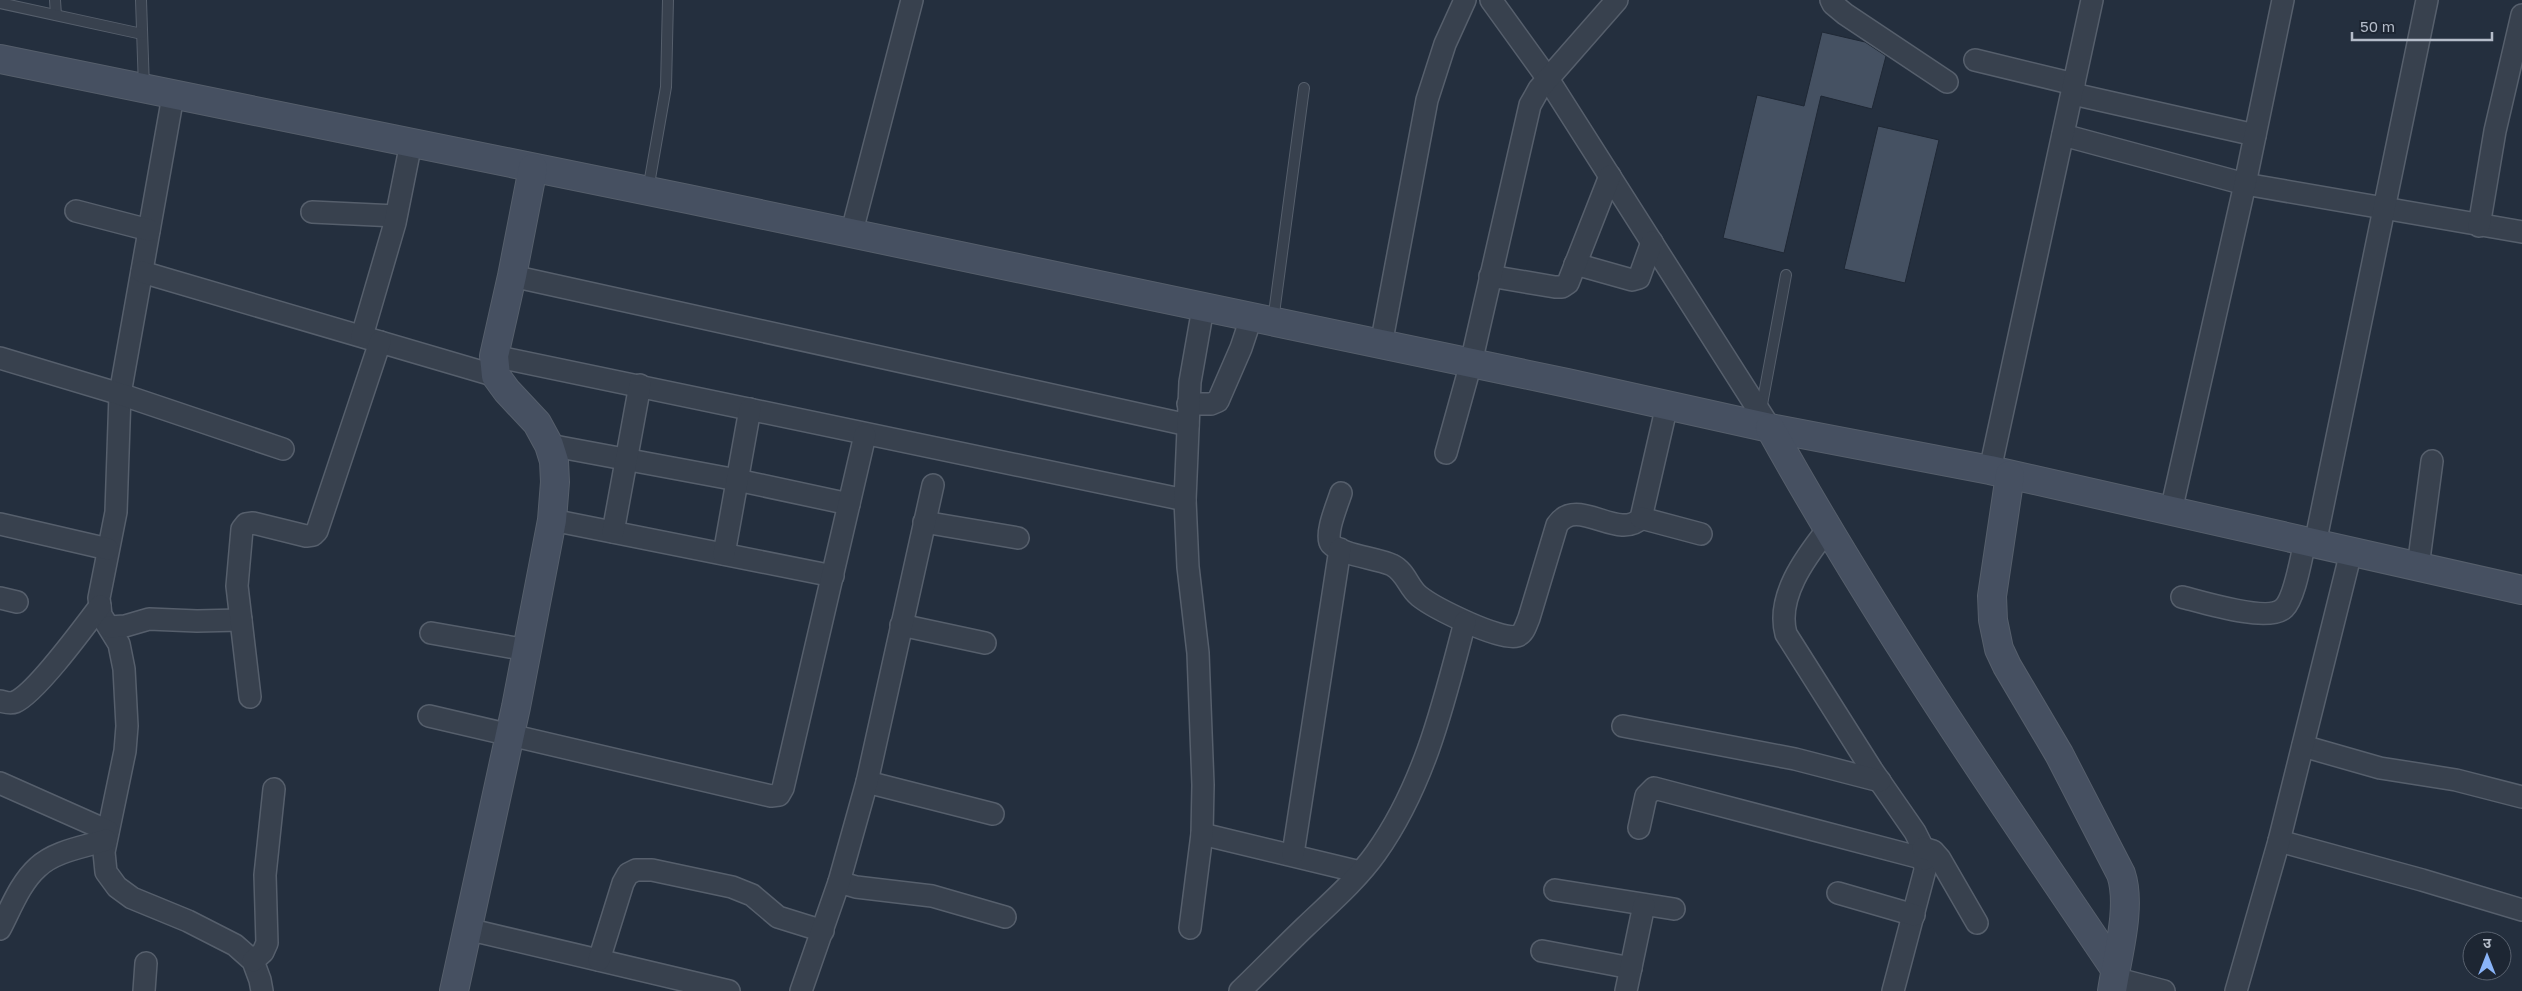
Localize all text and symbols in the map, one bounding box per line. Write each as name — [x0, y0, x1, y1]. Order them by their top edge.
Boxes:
scale bar — [2352, 10, 2492, 42]
text: 50 m — [2360, 17, 2395, 35]
north arrow — [2462, 931, 2512, 981]
text: उ — [2483, 934, 2492, 951]

